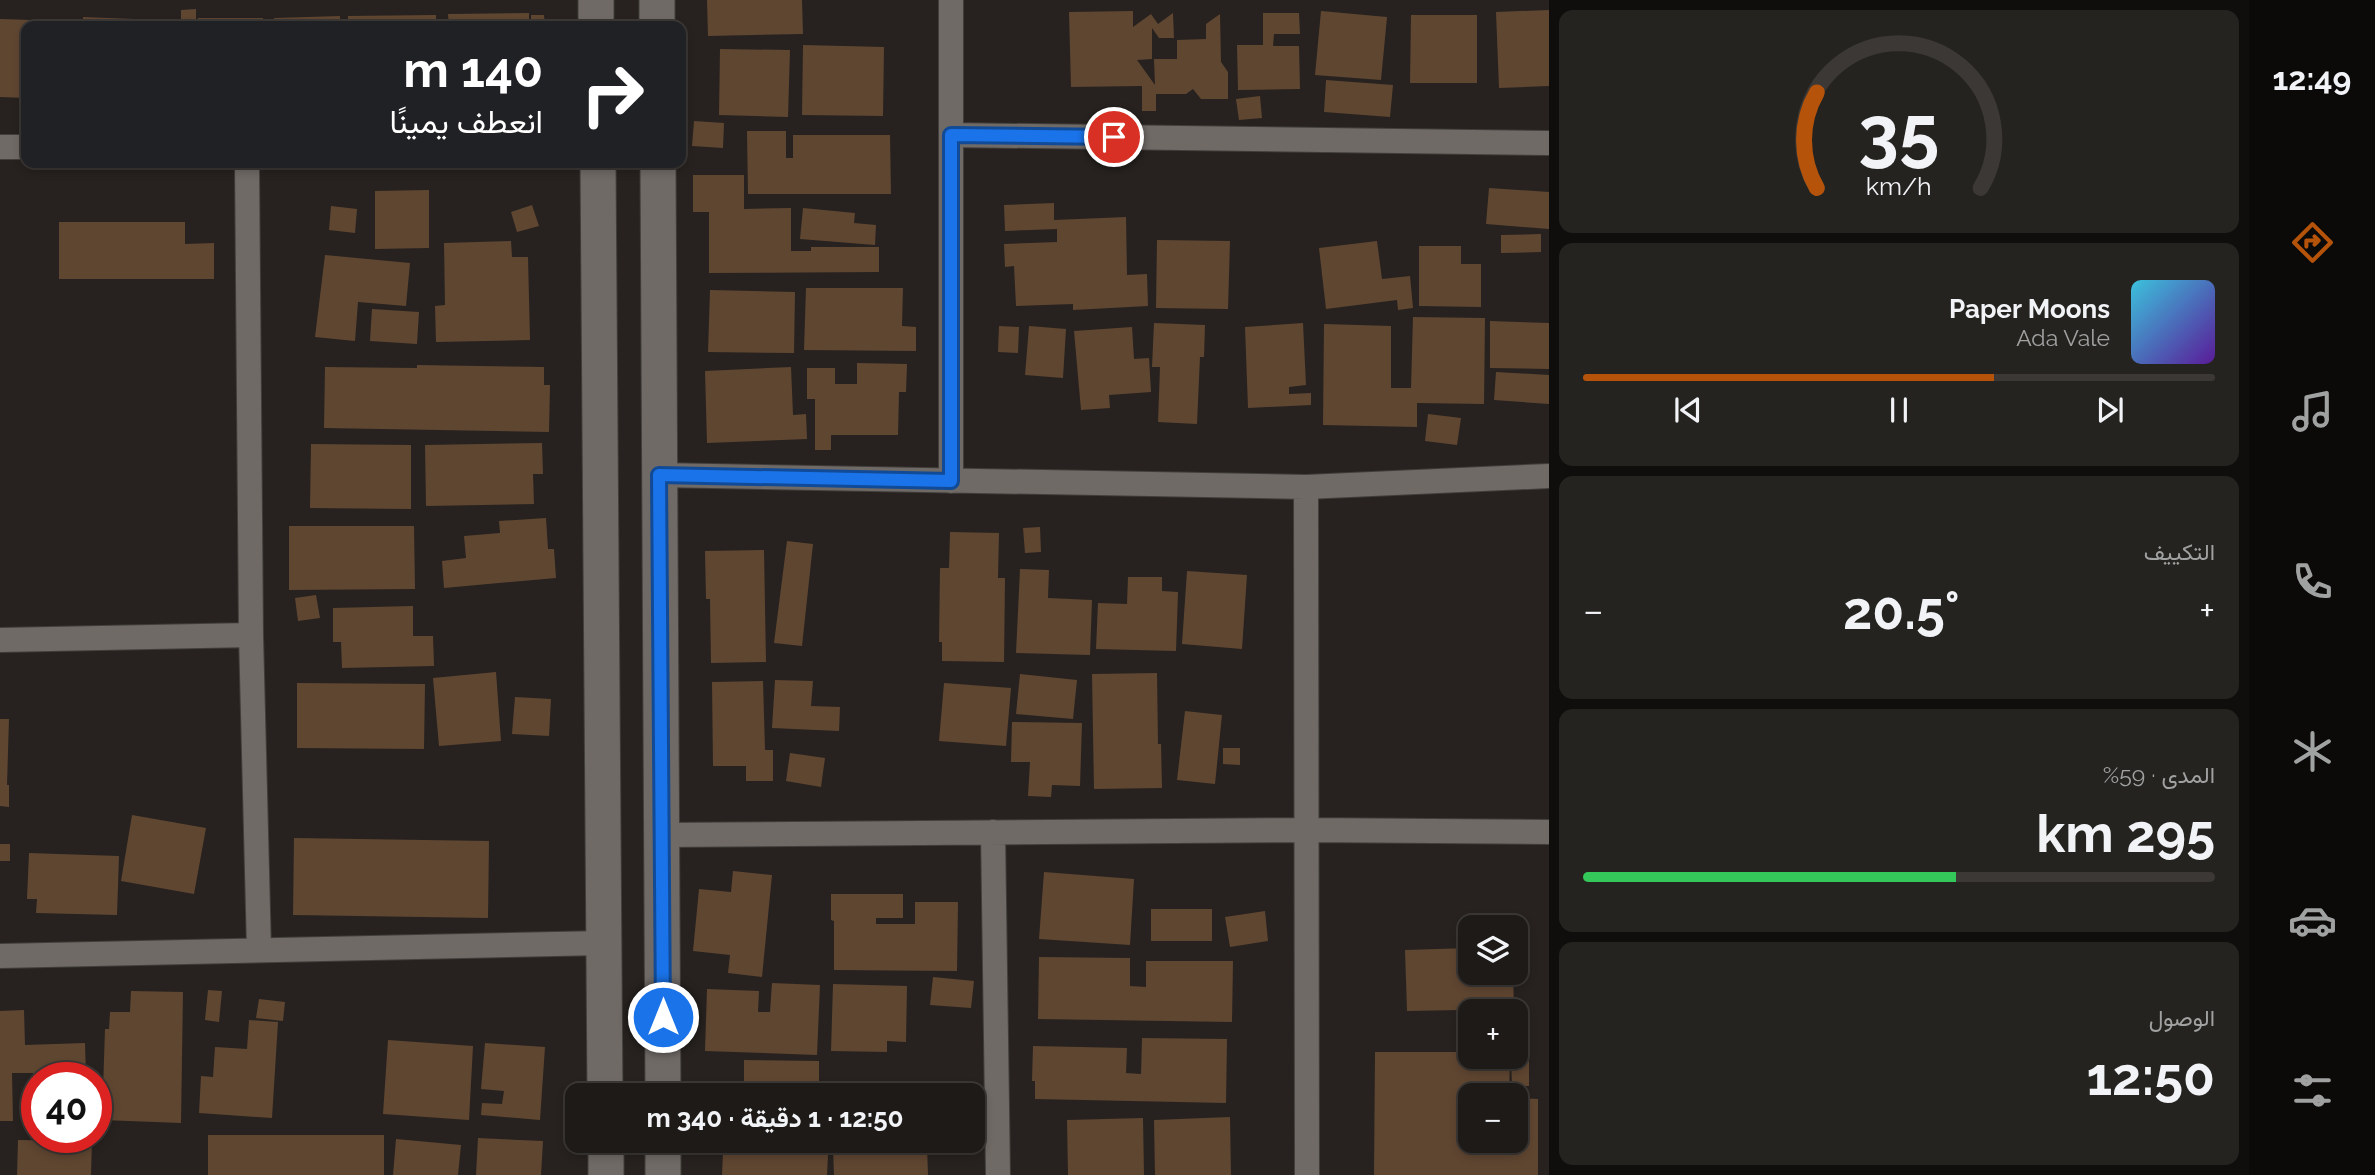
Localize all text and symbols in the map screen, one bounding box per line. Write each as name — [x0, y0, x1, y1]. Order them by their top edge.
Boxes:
text: 140 m — [403, 41, 543, 98]
icon: right — [567, 49, 658, 140]
text: 12:49 — [2273, 60, 2351, 97]
text: 35 — [1859, 90, 1939, 175]
text: انعطف يمينًا — [390, 103, 543, 140]
pin — [1084, 107, 1144, 167]
icon: arrive — [1095, 118, 1133, 156]
text: km/h — [1866, 170, 1932, 200]
icon: directions — [2288, 218, 2337, 267]
text: Paper Moons — [1949, 294, 2110, 324]
text: Ada Vale — [2016, 324, 2110, 351]
icon: music — [2288, 387, 2337, 436]
icon: previous — [1669, 391, 1707, 429]
icon: pause — [1880, 391, 1918, 429]
icon: next — [2091, 391, 2129, 429]
text: التكييف — [2144, 538, 2215, 565]
icon: phone — [2288, 557, 2337, 606]
text: 20.5° — [1843, 580, 1960, 641]
text: − — [1583, 588, 1603, 633]
text: + — [2199, 588, 2215, 633]
icon: climate — [2288, 727, 2337, 776]
text: المدى · 59% — [2103, 761, 2215, 788]
text: 295 km — [2036, 803, 2215, 864]
icon: car — [2288, 896, 2337, 945]
map controls — [1458, 915, 1528, 1153]
button: layers — [1458, 915, 1528, 985]
position arrow — [626, 980, 700, 1054]
button: + — [1458, 999, 1528, 1069]
text: الوصول — [2149, 1004, 2215, 1031]
text: 12:50 — [2086, 1046, 2215, 1107]
speed limit sign: 40 — [21, 1062, 112, 1153]
icon: filters — [2288, 1066, 2337, 1115]
button: − — [1458, 1083, 1528, 1153]
text: 12:50 · 1 دقيقة · 340 m — [646, 1103, 904, 1133]

